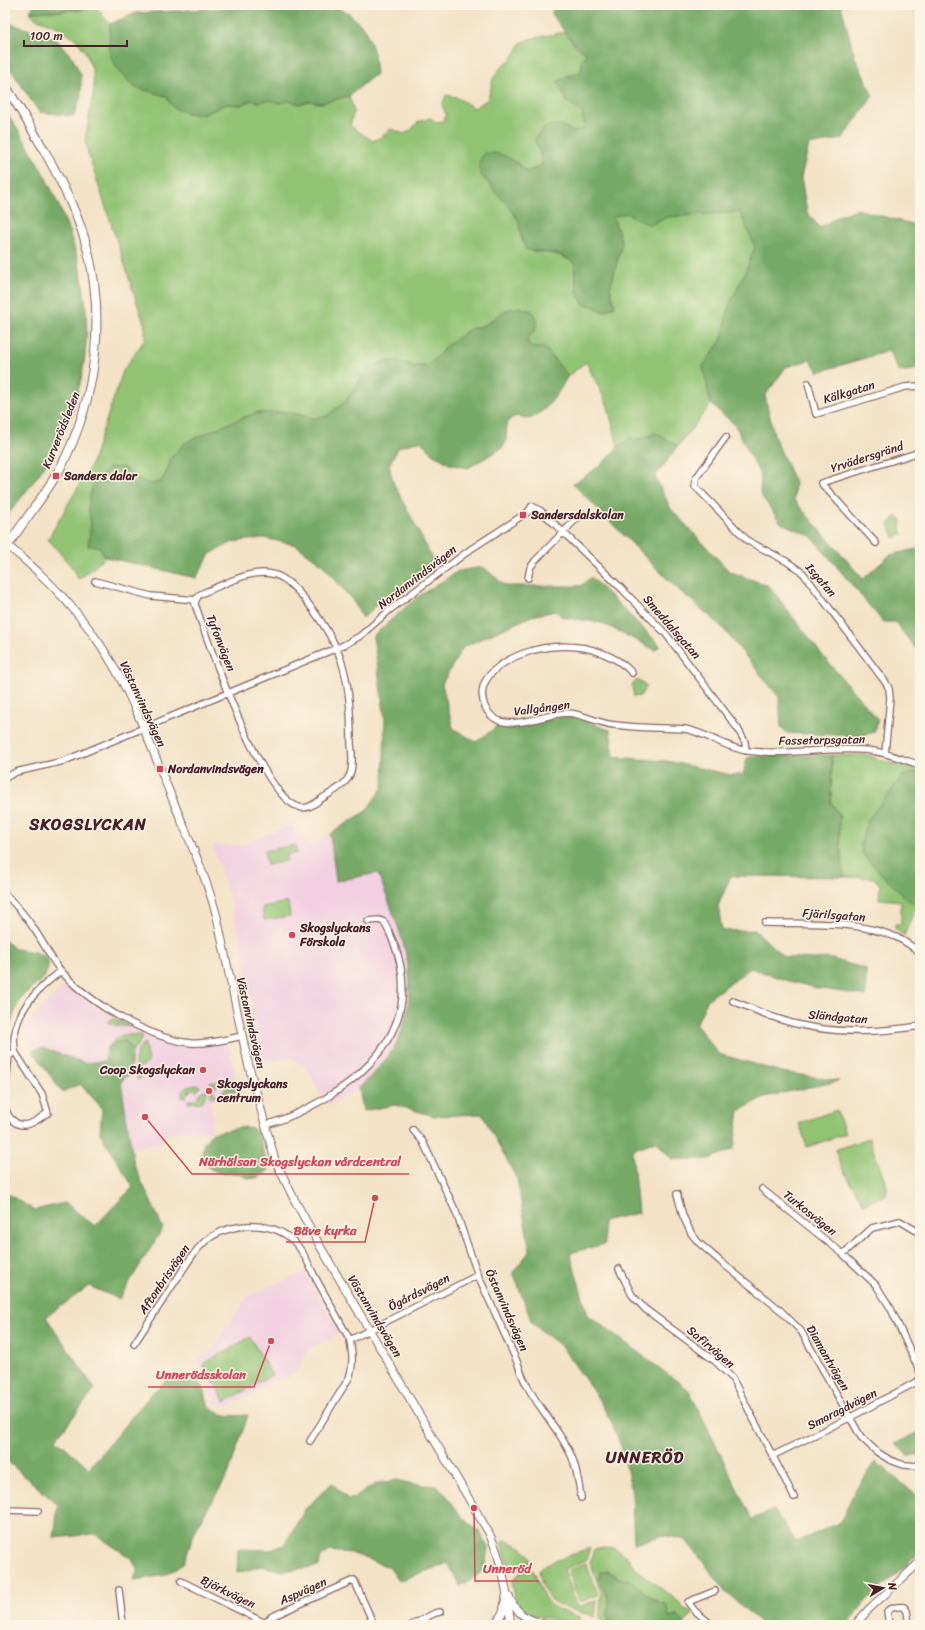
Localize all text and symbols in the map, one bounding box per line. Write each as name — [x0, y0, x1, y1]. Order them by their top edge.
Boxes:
scale bar — [24, 22, 127, 48]
text: 100 m — [30, 25, 63, 47]
street label: Kälkgatan — [820, 374, 878, 410]
street label: Kurverödsleden — [36, 388, 87, 472]
street label: Yrvädersgränd — [828, 435, 907, 479]
place label: Sanders dalar — [63, 465, 138, 487]
marker: Sanders dalar — [51, 471, 61, 481]
place label: Sandersdalskolan — [530, 504, 624, 526]
marker: Sandersdalskolan — [518, 510, 528, 520]
street label: Nordanvindsvägen — [373, 539, 462, 615]
street label: Isgatan — [799, 557, 843, 603]
street label: Smeddalsgatan — [637, 589, 707, 665]
street label: Tyfonvägen — [200, 611, 242, 675]
street label: Västanvindsvägen — [113, 657, 173, 751]
street label: Vallgången — [513, 694, 572, 722]
street label: Fassetorpsgatan — [779, 728, 866, 752]
place label: Nordanvindsvägen — [167, 758, 264, 780]
marker: Nordanvindsvägen — [155, 764, 165, 774]
district label: SKOGSLYCKAN — [28, 810, 147, 839]
street label: Fjärilsgatan — [802, 902, 867, 928]
place label: Skogslyckans Förskola — [299, 917, 371, 953]
marker: Skogslyckans Förskola — [287, 930, 297, 940]
street label: Västanvindsvägen — [230, 975, 272, 1071]
street label: Sländgatan — [807, 1003, 869, 1031]
place label: Coop Skogslyckan — [99, 1059, 195, 1081]
marker: Coop Skogslyckan — [198, 1065, 208, 1075]
place label: Skogslyckans centrum — [216, 1073, 288, 1109]
marker: Skogslyckans centrum — [204, 1086, 214, 1096]
callout: Närhälsan Skogslyckan vårdcentral — [192, 1149, 409, 1174]
text: Närhälsan Skogslyckan vårdcentral — [198, 1150, 402, 1173]
street label: Turkosvägen — [778, 1184, 842, 1242]
callout: Bäve kyrka — [286, 1217, 365, 1242]
text: Bäve kyrka — [293, 1219, 357, 1242]
street label: Aftonbrisvägen — [132, 1239, 196, 1319]
street label: Östanvindsvägen — [479, 1265, 535, 1355]
street label: Ögårdsvägen — [384, 1267, 454, 1317]
street label: Västanvindsvägen — [342, 1270, 409, 1362]
street label: Safirvägen — [682, 1320, 741, 1374]
street label: Diamantvägen — [800, 1321, 856, 1396]
callout: Unnerödsskolan — [148, 1362, 254, 1387]
text: Unnerödsskolan — [156, 1363, 247, 1386]
street label: Smaragdvägen — [803, 1382, 881, 1436]
district label: UNNERÖD — [606, 1443, 684, 1472]
callout: Unneröd — [475, 1556, 539, 1581]
text: Unneröd — [483, 1557, 532, 1580]
north arrow — [863, 1568, 903, 1608]
street label: Björkvägen — [197, 1569, 260, 1615]
street label: Aspvägen — [275, 1571, 331, 1612]
text: N — [882, 1580, 902, 1592]

